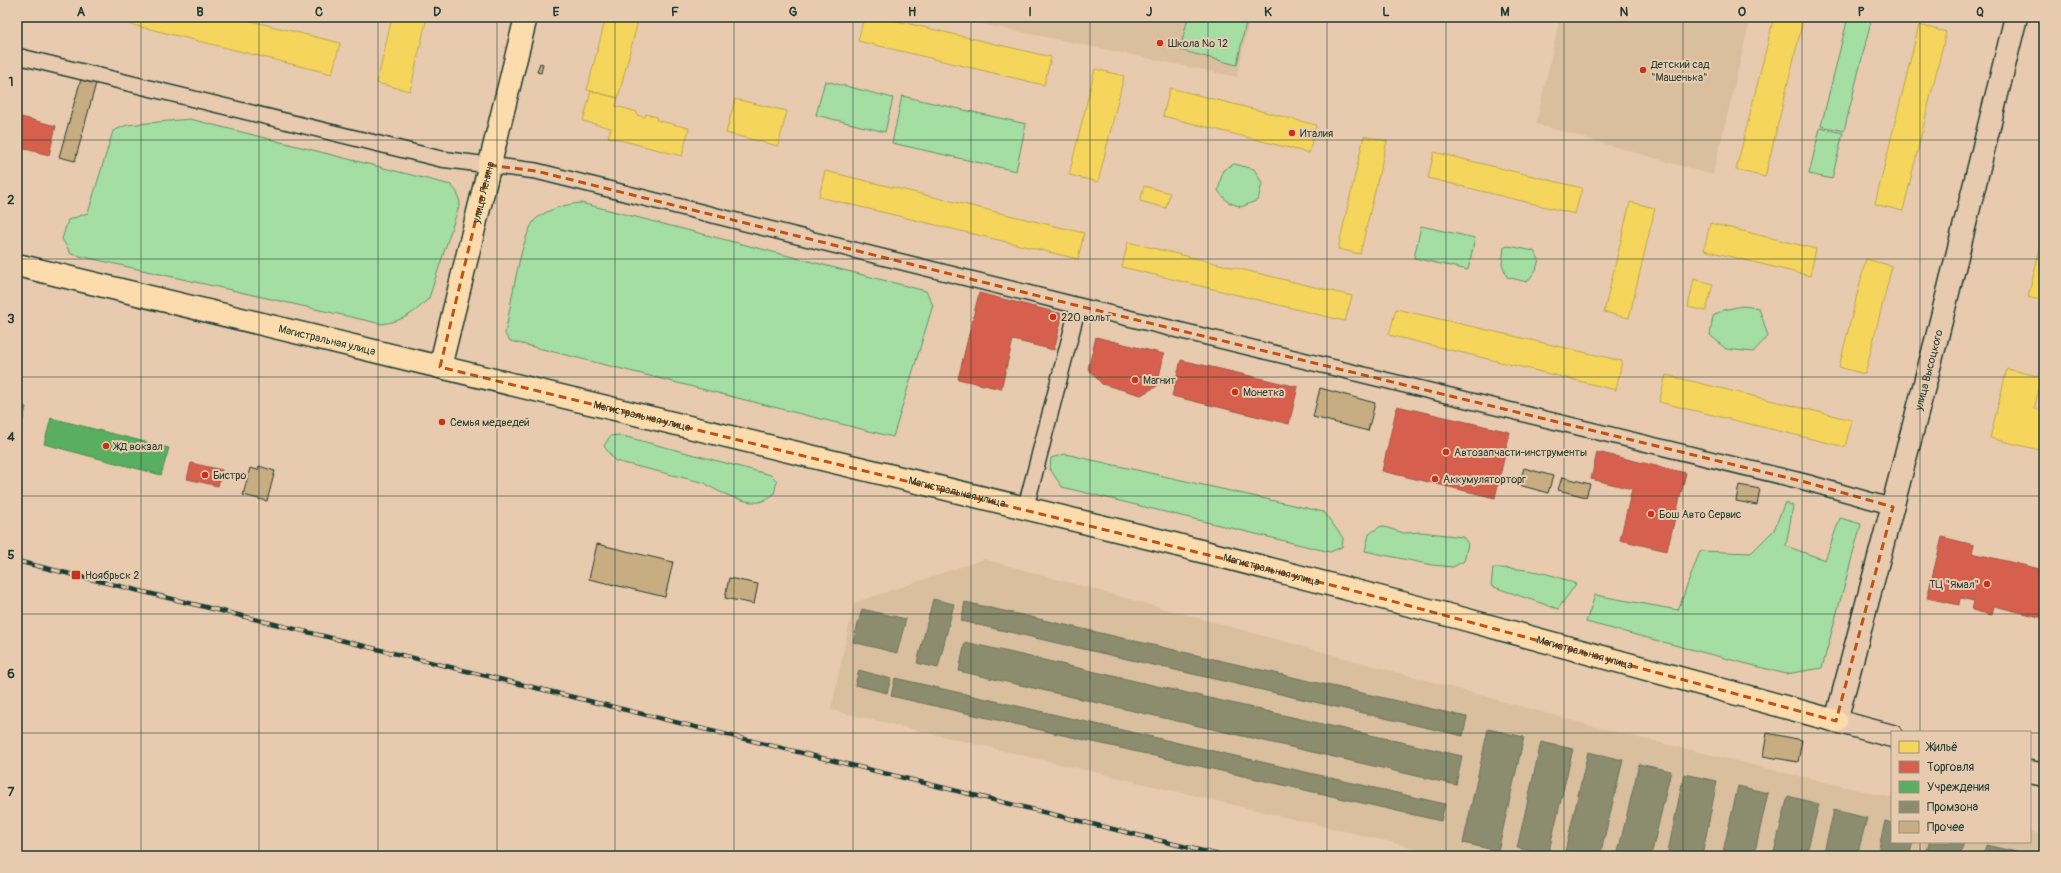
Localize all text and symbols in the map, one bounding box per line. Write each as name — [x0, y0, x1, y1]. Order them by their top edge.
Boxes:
text: A — [77, 4, 86, 20]
text: B — [196, 4, 204, 20]
text: C — [315, 4, 323, 20]
text: D — [433, 4, 441, 20]
text: E — [553, 4, 560, 20]
text: F — [671, 4, 679, 20]
text: G — [789, 4, 798, 20]
text: H — [908, 4, 916, 20]
text: I — [1028, 4, 1032, 20]
text: J — [1146, 4, 1152, 20]
text: K — [1264, 4, 1272, 20]
text: L — [1382, 4, 1390, 20]
text: M — [1500, 4, 1510, 20]
text: N — [1620, 4, 1629, 20]
text: O — [1738, 4, 1747, 20]
text: P — [1857, 4, 1865, 20]
text: Q — [1976, 4, 1984, 20]
place label: Школа № 12 — [1168, 37, 1228, 50]
marker: Школа № 12 — [1155, 38, 1165, 48]
place label: Детский сад "Машенька" — [1650, 58, 1710, 84]
marker: Детский сад "Машенька" — [1638, 65, 1648, 75]
text: 1 — [8, 74, 14, 90]
place label: Италия — [1300, 127, 1333, 140]
marker: Италия — [1287, 128, 1297, 138]
street label: улица Ленина — [469, 160, 497, 225]
text: 2 — [7, 192, 15, 208]
text: 3 — [7, 311, 15, 327]
place label: 220 вольт — [1061, 311, 1111, 324]
marker: 220 вольт — [1048, 312, 1058, 322]
street label: Магистральная улица — [277, 322, 377, 358]
street label: улица Высоцкого — [1912, 328, 1946, 413]
place label: Магнит — [1143, 374, 1176, 387]
marker: Магнит — [1130, 375, 1140, 385]
place label: Монетка — [1243, 386, 1284, 399]
marker: Монетка — [1230, 387, 1240, 397]
street label: Магистральная улица — [592, 398, 692, 434]
place label: Семья медведей — [450, 416, 530, 429]
marker: Семья медведей — [437, 417, 447, 427]
text: 4 — [7, 429, 15, 445]
place label: ЖД вокзал — [112, 440, 163, 453]
marker: ЖД вокзал — [101, 441, 111, 451]
place label: Автозапчасти-инструменты — [1454, 446, 1587, 459]
marker: Автозапчасти-инструменты — [1441, 447, 1451, 457]
place label: Бистро — [213, 469, 247, 482]
marker: Бистро — [200, 470, 210, 480]
place label: Аккумуляторторг — [1443, 473, 1526, 486]
street label: Магистральная улица — [907, 474, 1007, 510]
marker: Аккумуляторторг — [1430, 474, 1440, 484]
place label: Бош Авто Сервис — [1659, 508, 1742, 521]
marker: Бош Авто Сервис — [1646, 509, 1656, 519]
text: 5 — [7, 547, 15, 563]
street label: Магистральная улица — [1222, 551, 1321, 589]
marker: Ноябрьск 2 — [70, 569, 82, 581]
place label: Ноябрьск 2 — [85, 569, 139, 582]
place label: ТЦ "Ямал" — [1929, 578, 1979, 591]
marker: ТЦ "Ямал" — [1982, 579, 1992, 589]
street label: Магистральная улица — [1535, 633, 1634, 672]
text: 6 — [7, 666, 15, 682]
legend — [1891, 731, 2031, 843]
text: Жильё — [1925, 740, 1958, 755]
text: Торговля — [1927, 760, 1975, 775]
text: Учреждения — [1927, 780, 1990, 795]
text: 7 — [8, 784, 15, 800]
text: Промзона — [1927, 800, 1978, 815]
text: Прочее — [1927, 820, 1964, 835]

